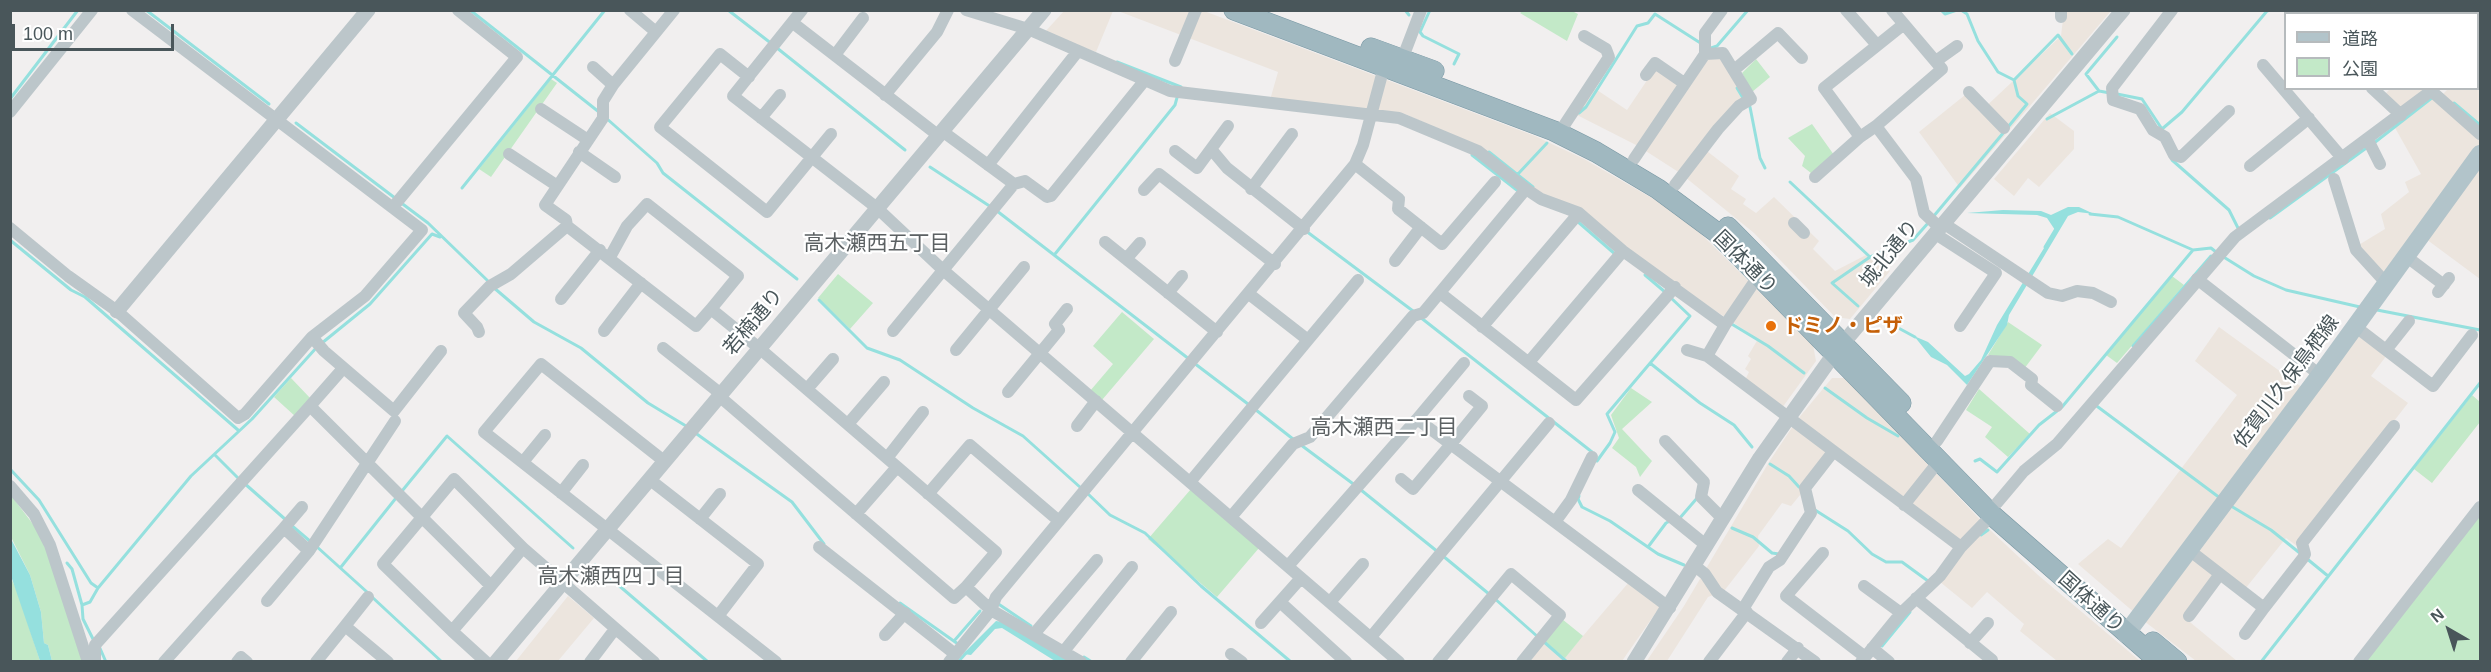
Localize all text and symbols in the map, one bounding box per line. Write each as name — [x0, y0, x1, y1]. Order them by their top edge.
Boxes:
scale bar — [15, 12, 177, 50]
legend — [2284, 12, 2479, 90]
text: 100 m — [23, 24, 73, 44]
text: 道路 — [2342, 29, 2378, 49]
text: 公園 — [2342, 59, 2378, 79]
street label: 城北通り — [1856, 215, 1924, 293]
street label: 国体通り — [1708, 226, 1782, 300]
district label: 高木瀬西五丁目 — [804, 231, 950, 257]
street label: 若楠通り — [719, 284, 789, 360]
street label: 佐賀川久保鳥栖線 — [2229, 311, 2345, 453]
place label: ドミノ・ピザ — [1783, 314, 1903, 338]
marker: ドミノ・ピザ — [1764, 319, 1778, 333]
district label: 高木瀬西二丁目 — [1311, 415, 1457, 441]
district label: 高木瀬西四丁目 — [538, 564, 684, 590]
street label: 国体通り — [2053, 567, 2129, 639]
north arrow — [2419, 600, 2479, 660]
text: N — [2428, 605, 2447, 626]

